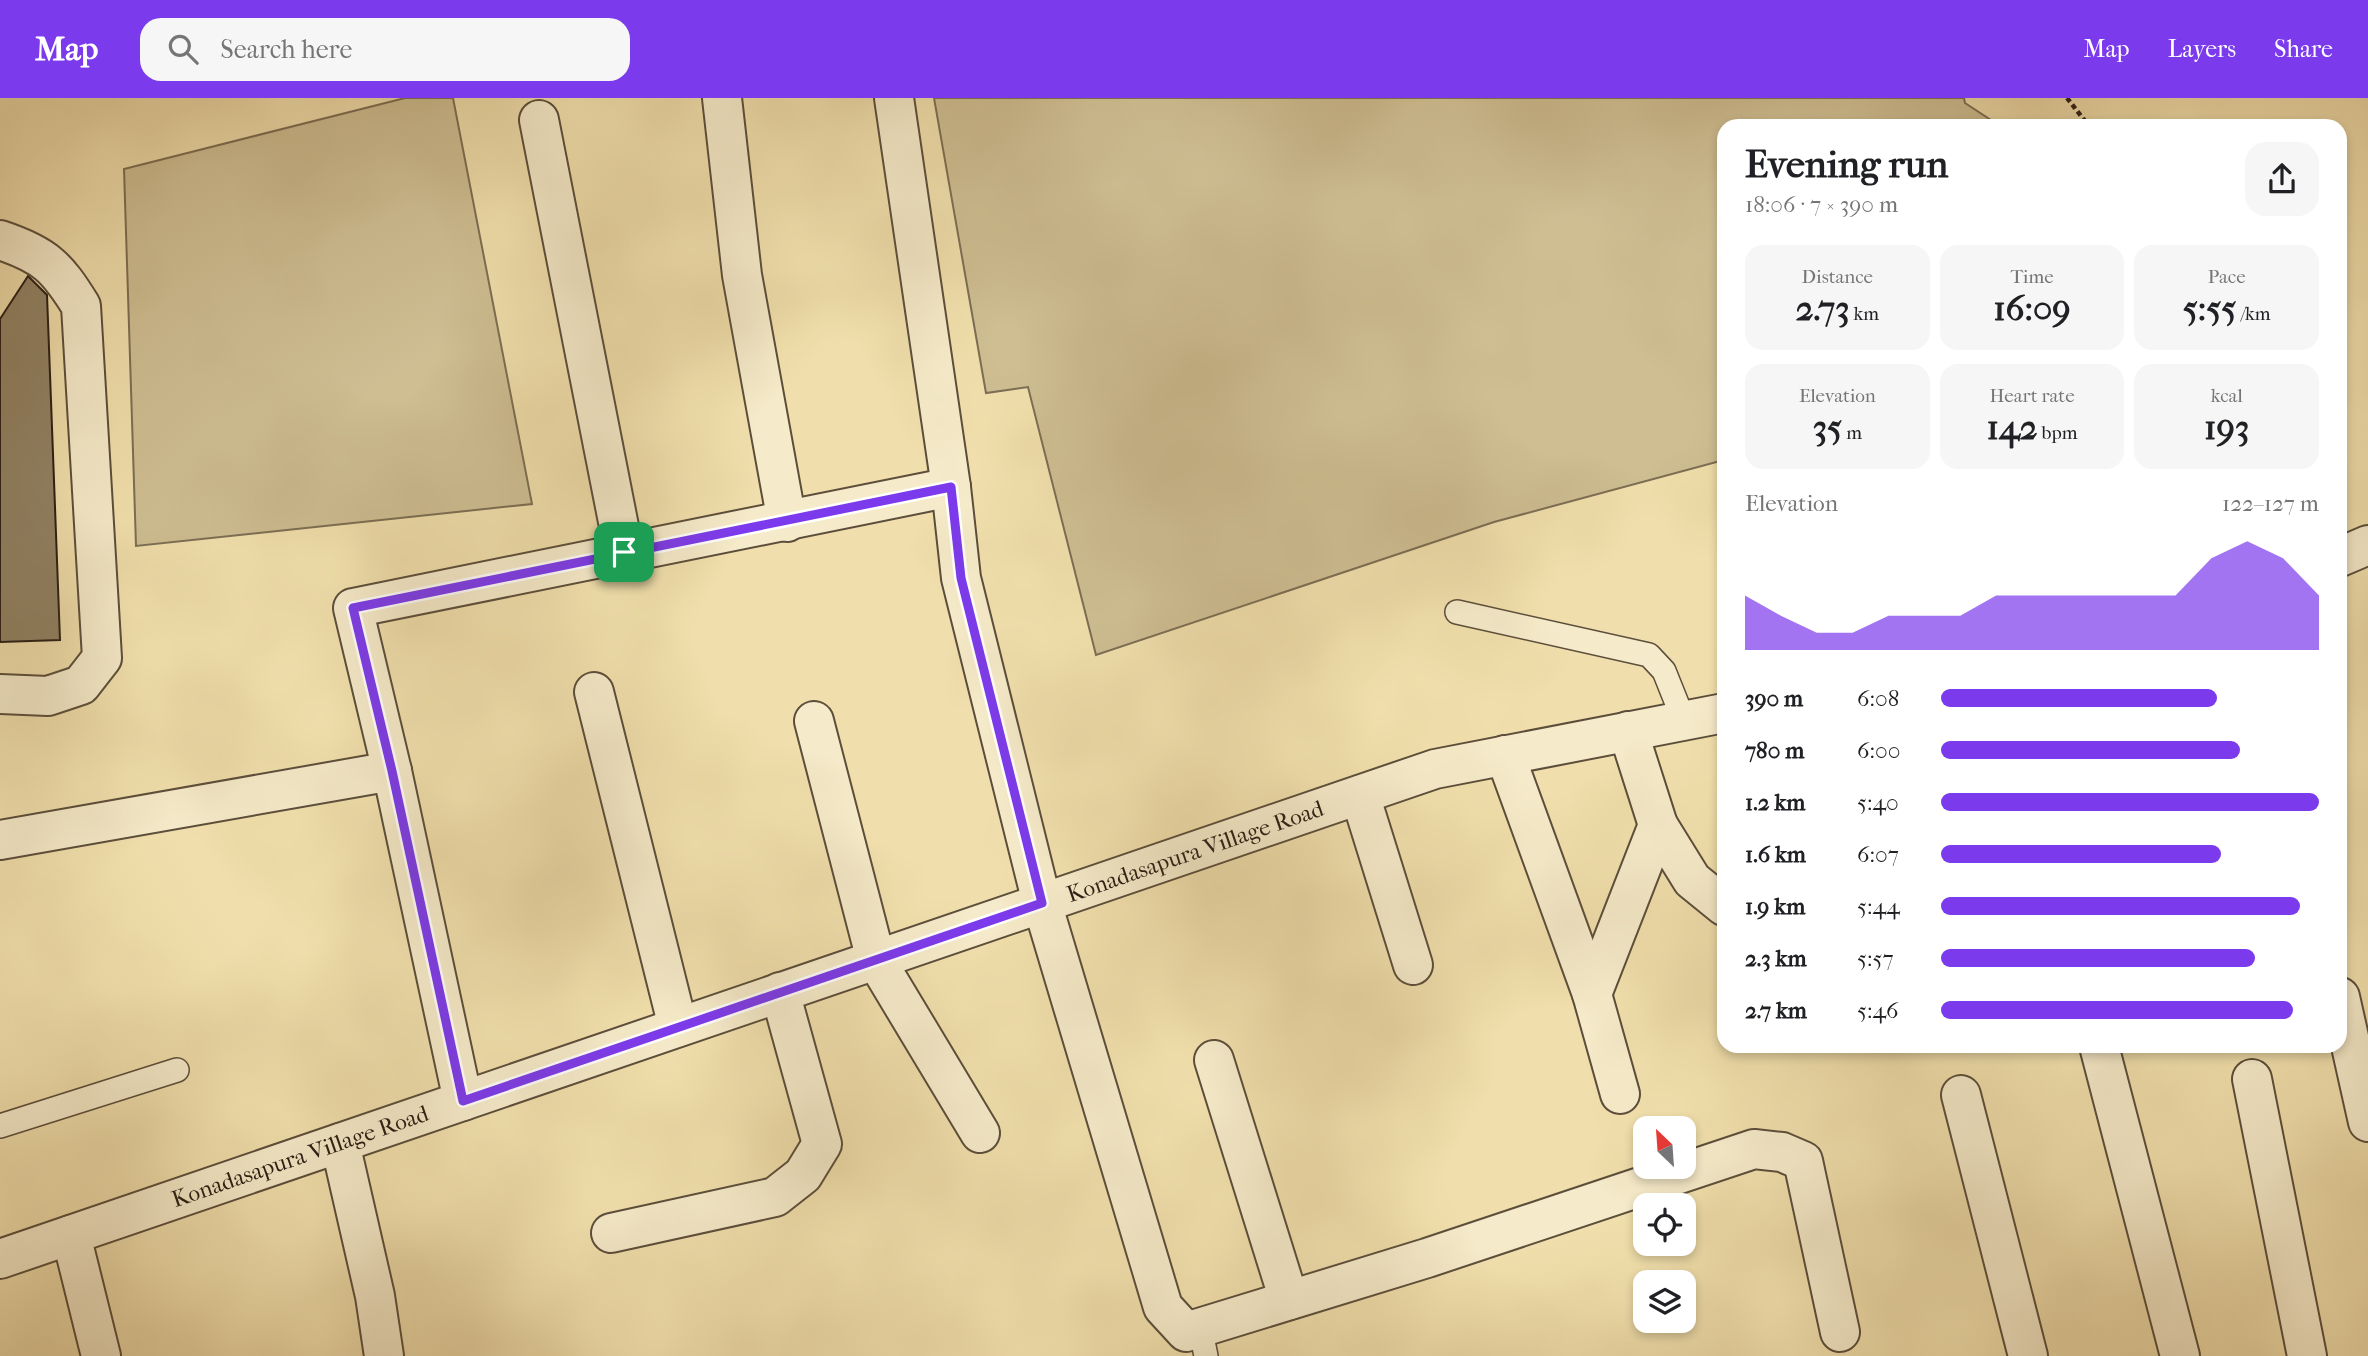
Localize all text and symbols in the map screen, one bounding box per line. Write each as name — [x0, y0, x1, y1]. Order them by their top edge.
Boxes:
search box — [140, 18, 630, 81]
text: Map — [35, 30, 98, 69]
icon: search — [164, 30, 202, 68]
text: Search here — [220, 34, 352, 65]
text: Map — [2084, 35, 2130, 63]
text: Layers — [2168, 35, 2236, 63]
text: Share — [2274, 35, 2333, 63]
text: Evening run — [1745, 142, 1948, 187]
button: share — [2245, 142, 2319, 216]
text: 18:06 · 7 × 390 m — [1745, 191, 1898, 218]
text: Distance — [1802, 266, 1873, 288]
text: Time — [2010, 266, 2054, 288]
text: Pace — [2208, 266, 2246, 288]
text: 2.73 — [1795, 288, 1850, 329]
text: 16:09 — [1993, 288, 2071, 329]
text: 5:55 — [2183, 288, 2236, 329]
text: km — [1850, 303, 1879, 325]
text: /km — [2236, 303, 2271, 325]
text: Elevation — [1799, 385, 1876, 407]
text: Heart rate — [1989, 385, 2075, 407]
text: kcal — [2211, 385, 2243, 407]
text: 35 — [1813, 407, 1842, 448]
text: 142 — [1986, 407, 2038, 448]
text: 193 — [2204, 407, 2249, 448]
text: m — [1842, 422, 1862, 444]
text: bpm — [2038, 422, 2078, 444]
text: Elevation — [1745, 490, 1838, 517]
text: 122–127 m — [2222, 490, 2319, 517]
pin — [594, 522, 654, 582]
icon: arrive — [605, 533, 643, 571]
text: 390 m — [1745, 685, 1803, 712]
text: 6:08 — [1857, 685, 1899, 712]
text: 780 m — [1745, 737, 1804, 764]
text: 6:00 — [1857, 737, 1900, 764]
text: 1.2 km — [1745, 789, 1805, 816]
text: 5:40 — [1857, 789, 1899, 816]
street label: Konadasapura Village Road — [1063, 795, 1327, 908]
text: 1.6 km — [1745, 841, 1806, 868]
text: 6:07 — [1857, 841, 1899, 868]
text: 1.9 km — [1745, 893, 1805, 920]
text: 5:44 — [1857, 893, 1900, 920]
text: 2.3 km — [1745, 945, 1807, 972]
text: 5:57 — [1857, 945, 1894, 972]
text: 2.7 km — [1745, 997, 1807, 1024]
text: 5:46 — [1857, 997, 1899, 1024]
street label: Konadasapura Village Road — [168, 1100, 432, 1213]
north arrow — [1633, 1116, 1696, 1180]
map controls — [1633, 1116, 1696, 1333]
button: locate — [1633, 1193, 1696, 1256]
button: layers — [1633, 1270, 1696, 1333]

